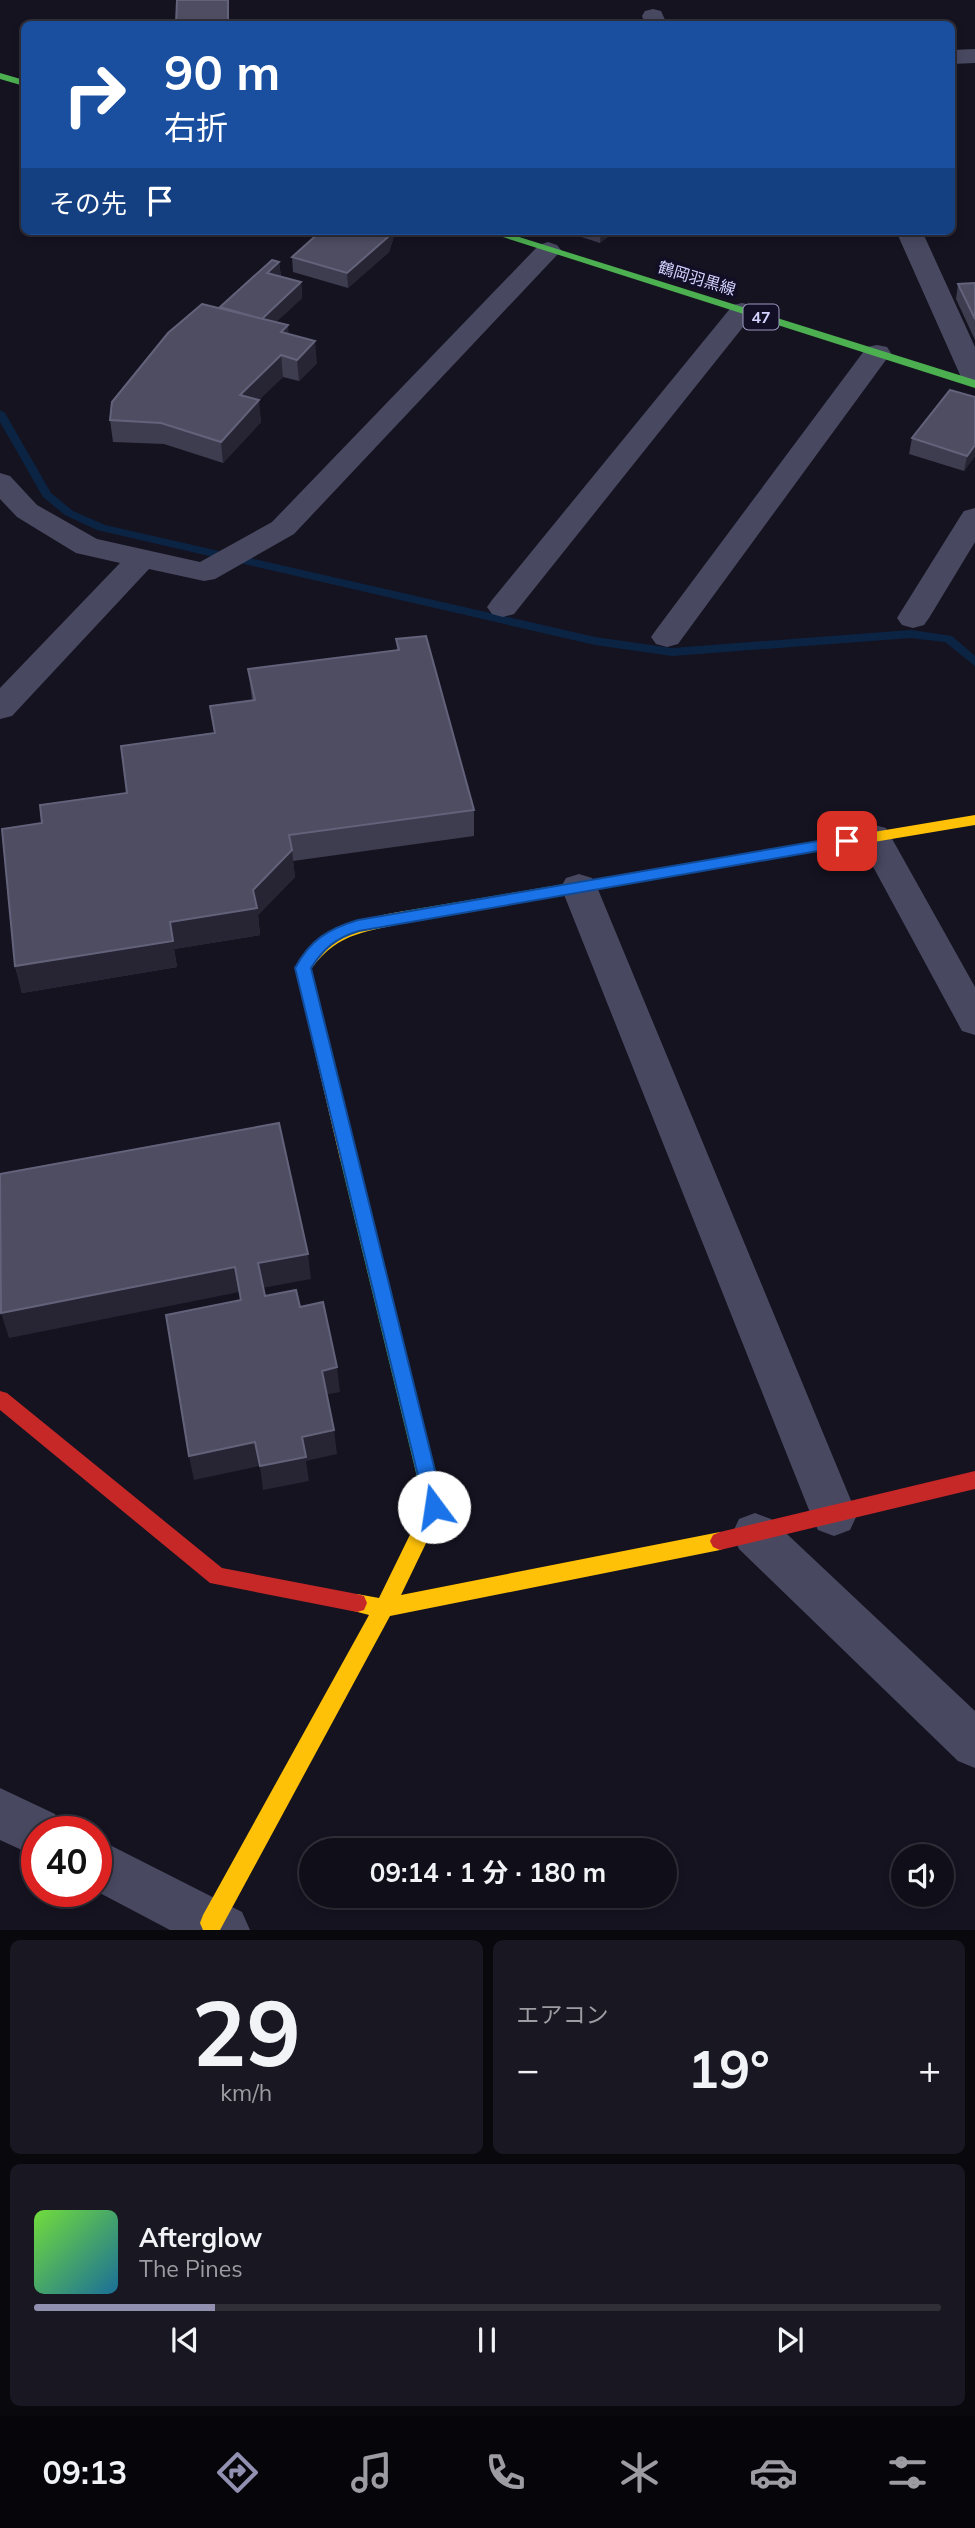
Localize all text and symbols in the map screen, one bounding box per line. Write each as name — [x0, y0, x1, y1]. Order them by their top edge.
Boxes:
text: 90 m — [164, 41, 280, 102]
icon: right — [49, 49, 140, 140]
text: 右折 — [164, 107, 228, 147]
icon: arrive — [141, 182, 179, 220]
text: その先 — [49, 187, 127, 220]
street label: 鶴岡羽黒線 — [656, 257, 738, 299]
road number: 47 — [744, 304, 778, 330]
pin — [817, 811, 877, 871]
icon: arrive — [828, 822, 866, 860]
position arrow — [397, 1470, 471, 1544]
speed limit sign: 40 — [21, 1816, 112, 1907]
map controls — [891, 1844, 954, 1907]
button: sound — [891, 1844, 954, 1907]
text: 09:14 · 1 分 · 180 m — [370, 1856, 606, 1889]
text: 29 — [192, 1975, 301, 2089]
text: エアコン — [517, 2000, 609, 2029]
text: 19° — [688, 2036, 770, 2101]
text: − — [517, 2045, 539, 2093]
text: + — [918, 2045, 941, 2093]
text: km/h — [220, 2078, 272, 2107]
text: Afterglow — [139, 2221, 262, 2254]
text: The Pines — [139, 2254, 243, 2283]
icon: previous — [166, 2321, 204, 2359]
icon: pause — [468, 2321, 506, 2359]
icon: next — [771, 2321, 809, 2359]
icon: directions — [213, 2448, 262, 2497]
icon: music — [347, 2448, 396, 2497]
icon: phone — [481, 2448, 530, 2497]
icon: climate — [615, 2448, 664, 2497]
icon: car — [749, 2448, 798, 2497]
icon: filters — [883, 2448, 932, 2497]
text: 09:13 — [43, 2452, 127, 2492]

